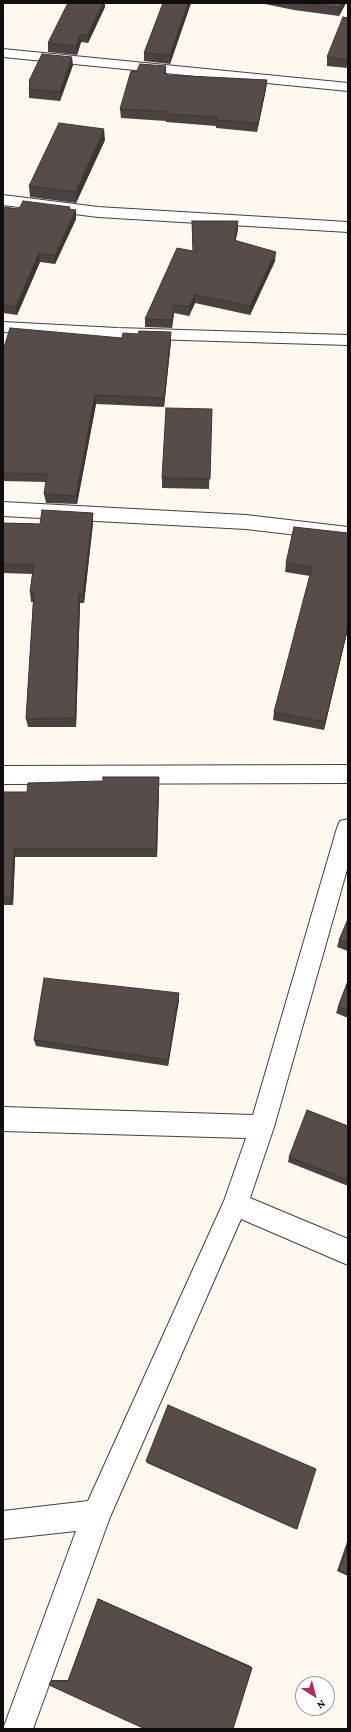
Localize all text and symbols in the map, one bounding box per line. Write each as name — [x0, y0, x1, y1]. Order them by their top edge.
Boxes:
north arrow — [295, 1676, 335, 1716]
text: N — [315, 1698, 328, 1712]

